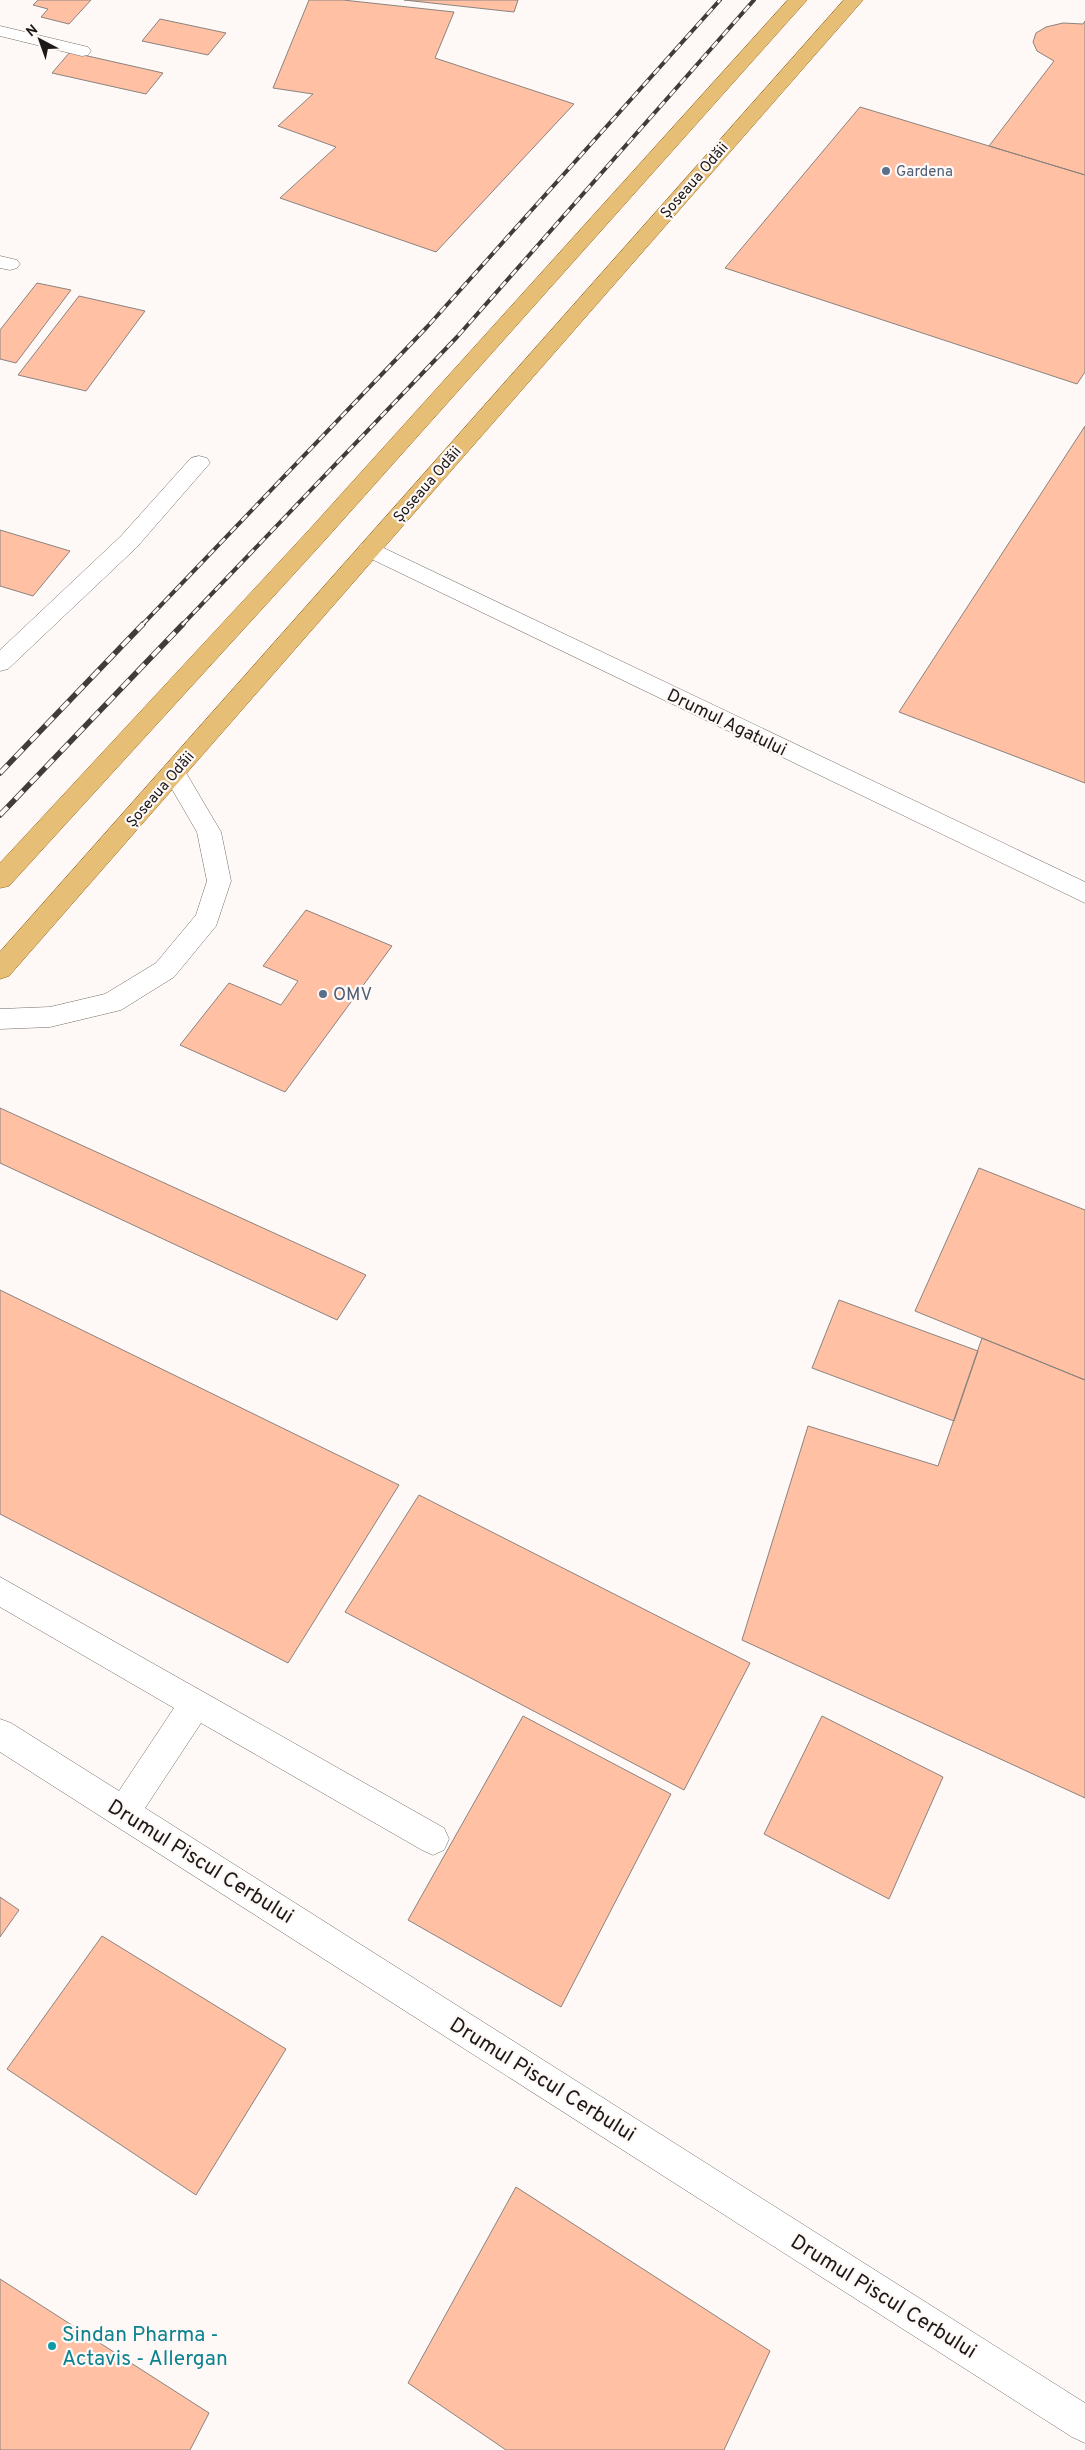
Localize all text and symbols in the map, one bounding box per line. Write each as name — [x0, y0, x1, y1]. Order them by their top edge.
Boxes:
north arrow — [15, 15, 65, 65]
text: N — [23, 22, 42, 41]
street label: Șoseaua Odăii — [657, 139, 733, 223]
place label: Gardena — [896, 163, 953, 182]
marker: Gardena — [880, 165, 892, 177]
street label: Șoseaua Odăii — [390, 443, 466, 527]
street label: Drumul Agatului — [663, 684, 790, 762]
street label: Șoseaua Odăii — [123, 748, 199, 832]
place label: OMV — [333, 984, 372, 1007]
marker: OMV — [317, 988, 329, 1000]
street label: Drumul Piscul Cerbului — [102, 1794, 298, 1931]
street label: Drumul Piscul Cerbului — [444, 2012, 640, 2149]
street label: Drumul Piscul Cerbului — [785, 2229, 981, 2366]
place label: Sindan Pharma - Actavis - Allergan — [62, 2322, 228, 2373]
marker: Sindan Pharma - Actavis - Allergan — [46, 2340, 58, 2352]

